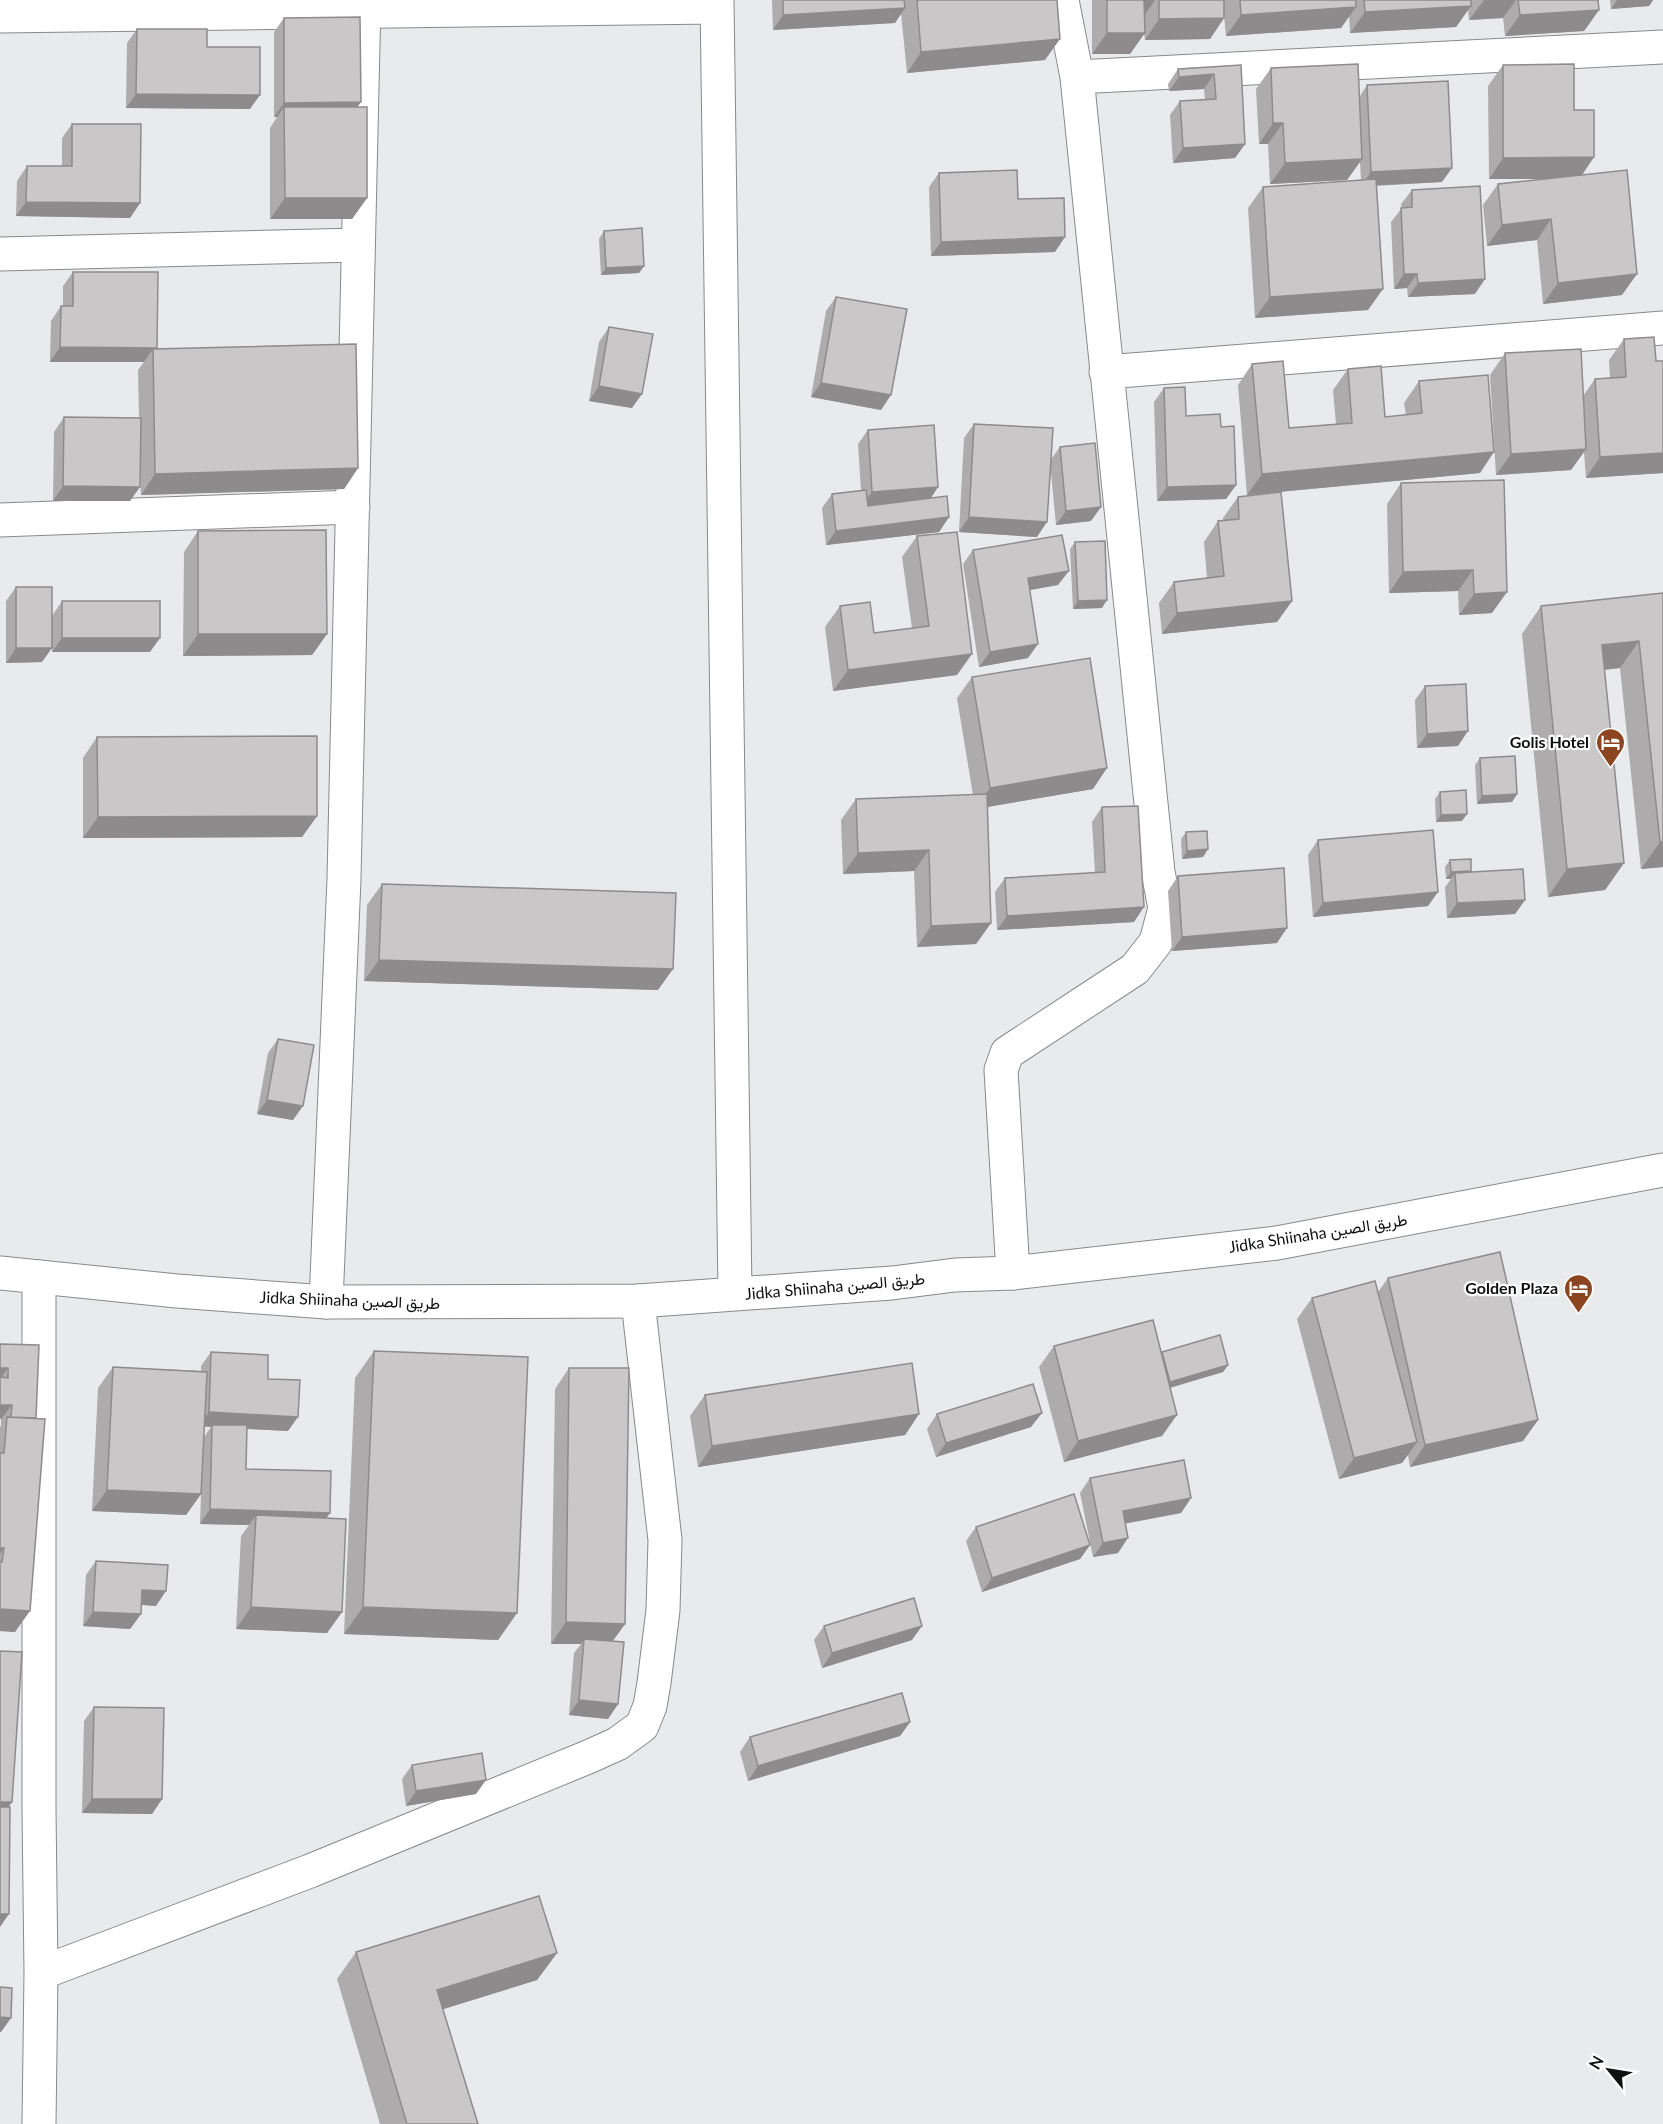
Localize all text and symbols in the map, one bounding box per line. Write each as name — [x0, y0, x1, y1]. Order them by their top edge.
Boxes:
hotel icon: Golis Hotel — [1594, 726, 1626, 768]
place label: Golis Hotel — [1510, 732, 1589, 751]
street label: Jidka Shiinaha طريق الصين — [1227, 1209, 1409, 1258]
street label: Jidka Shiinaha طريق الصين — [744, 1268, 926, 1305]
hotel icon: Golden Plaza — [1563, 1272, 1595, 1314]
place label: Golden Plaza — [1465, 1278, 1558, 1297]
street label: Jidka Shiinaha طريق الصين — [259, 1287, 441, 1314]
north arrow — [1579, 2040, 1639, 2100]
text: N — [1584, 2052, 1607, 2072]

